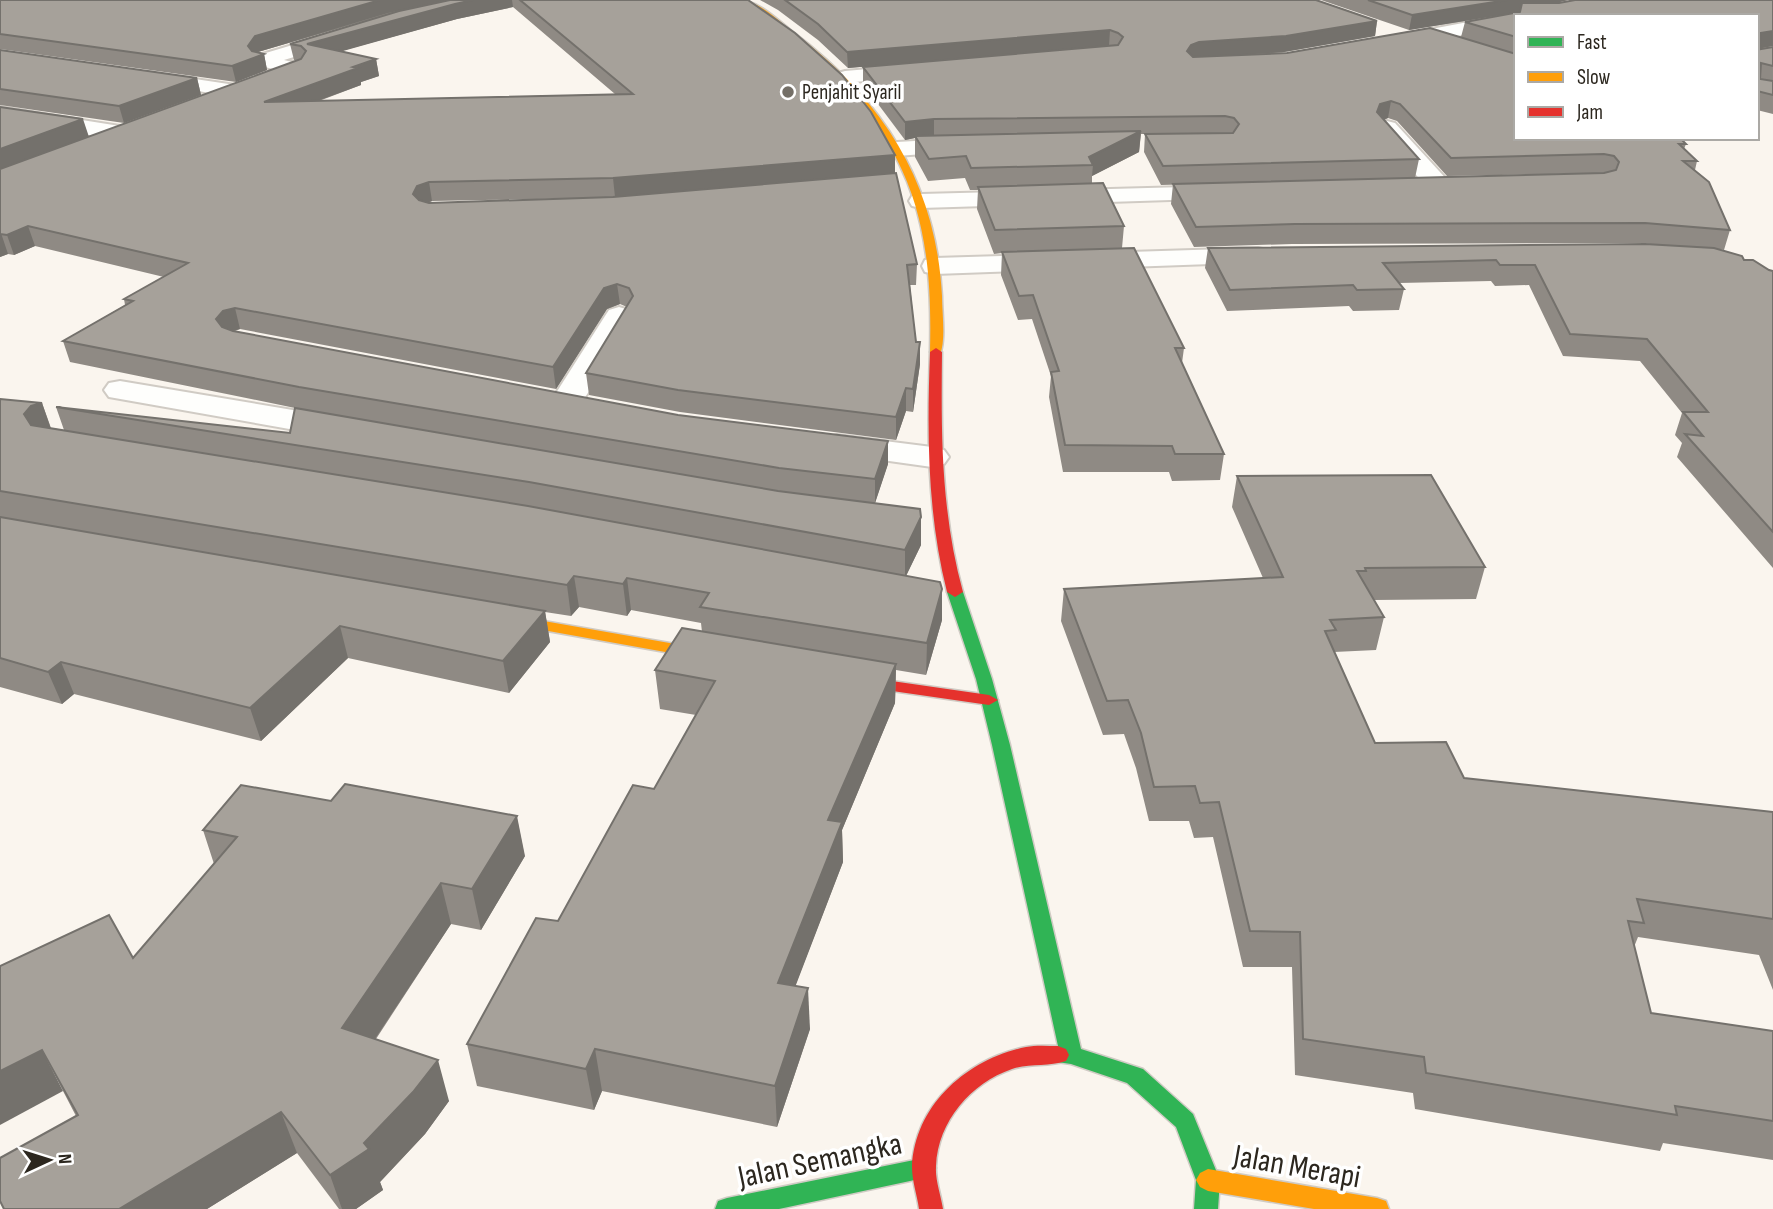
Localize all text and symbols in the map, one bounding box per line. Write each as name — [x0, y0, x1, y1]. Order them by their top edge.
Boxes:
legend — [1514, 14, 1759, 140]
text: Fast — [1577, 30, 1607, 55]
text: Slow — [1577, 65, 1611, 90]
place label: Penjahit Syaril — [802, 80, 901, 105]
marker: Penjahit Syaril — [780, 84, 796, 100]
text: Jam — [1576, 100, 1603, 125]
north arrow — [14, 1125, 84, 1195]
street label: Jalan Semangka — [734, 1125, 905, 1198]
street label: Jalan Merapi — [1230, 1137, 1363, 1197]
text: N — [53, 1153, 76, 1165]

